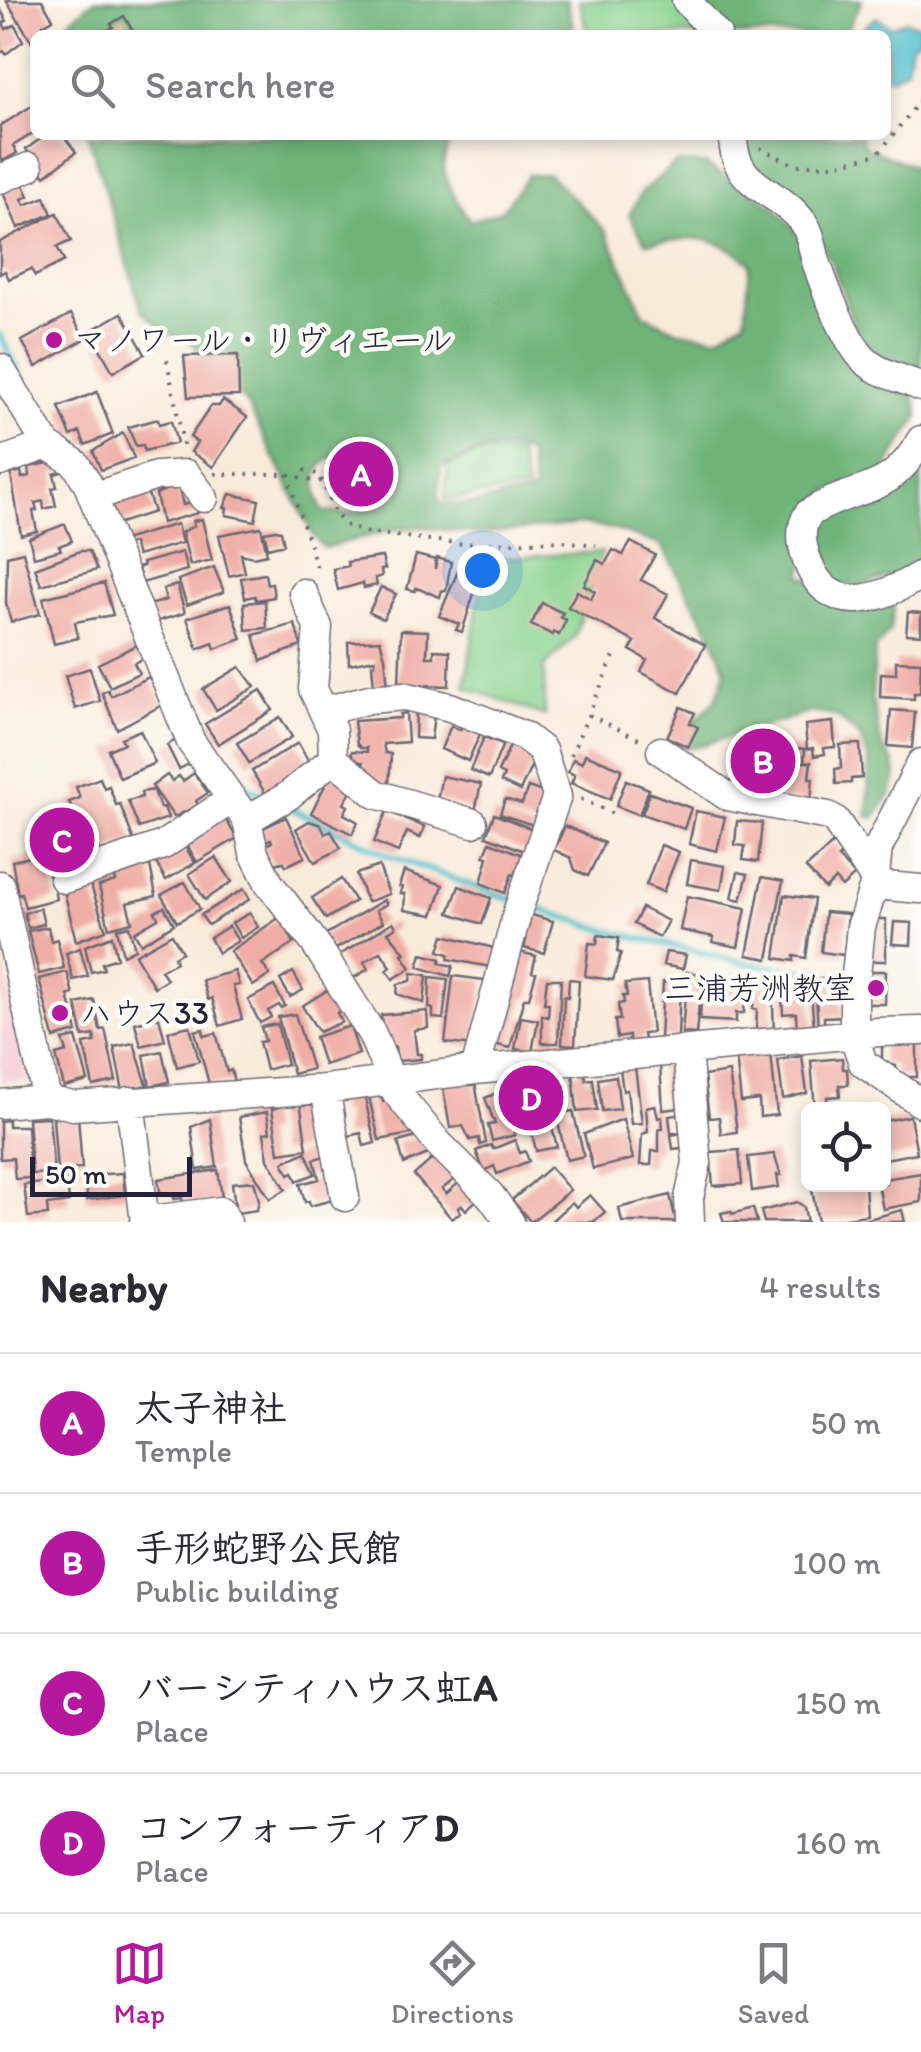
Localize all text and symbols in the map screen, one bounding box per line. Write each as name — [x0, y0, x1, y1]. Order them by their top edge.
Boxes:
search box — [30, 30, 891, 140]
icon: search — [65, 58, 120, 113]
text: Search here — [145, 62, 336, 108]
place label: マノワール・リヴィエール — [74, 321, 454, 359]
marker: マノワール・リヴィエール — [43, 329, 65, 351]
pin: A — [328, 436, 394, 512]
your location — [457, 545, 508, 596]
pin: B — [730, 724, 796, 798]
pin: C — [30, 802, 94, 878]
place label: 三浦芳洲教室 — [664, 969, 856, 1007]
marker: 三浦芳洲教室 — [865, 977, 887, 999]
place label: ハウス33 — [80, 994, 209, 1032]
marker: ハウス33 — [49, 1002, 71, 1024]
pin: D — [498, 1060, 564, 1136]
map controls — [801, 1102, 891, 1192]
button: locate — [801, 1102, 891, 1192]
scale bar — [30, 1152, 192, 1196]
text: 50 m — [45, 1157, 107, 1191]
text: Nearby — [40, 1262, 167, 1313]
text: 4 results — [760, 1268, 881, 1306]
text: 太子神社 — [135, 1385, 287, 1431]
text: A — [62, 1404, 83, 1442]
text: 50 m — [810, 1404, 881, 1442]
text: Temple — [135, 1432, 232, 1470]
text: 手形蛇野公民館 — [135, 1525, 401, 1571]
text: B — [62, 1544, 83, 1582]
text: 100 m — [793, 1544, 881, 1582]
text: Public building — [135, 1572, 339, 1610]
text: バーシティハウス虹A — [135, 1665, 498, 1711]
text: C — [62, 1684, 83, 1722]
text: 150 m — [796, 1684, 881, 1722]
text: Place — [135, 1712, 209, 1750]
text: コンフォーティアD — [135, 1805, 459, 1851]
text: D — [62, 1824, 83, 1862]
text: 160 m — [795, 1824, 881, 1862]
text: Place — [135, 1852, 209, 1890]
tab: Map — [112, 1936, 167, 2030]
tab: Directions — [391, 1936, 514, 2030]
tab: Saved — [738, 1936, 809, 2030]

